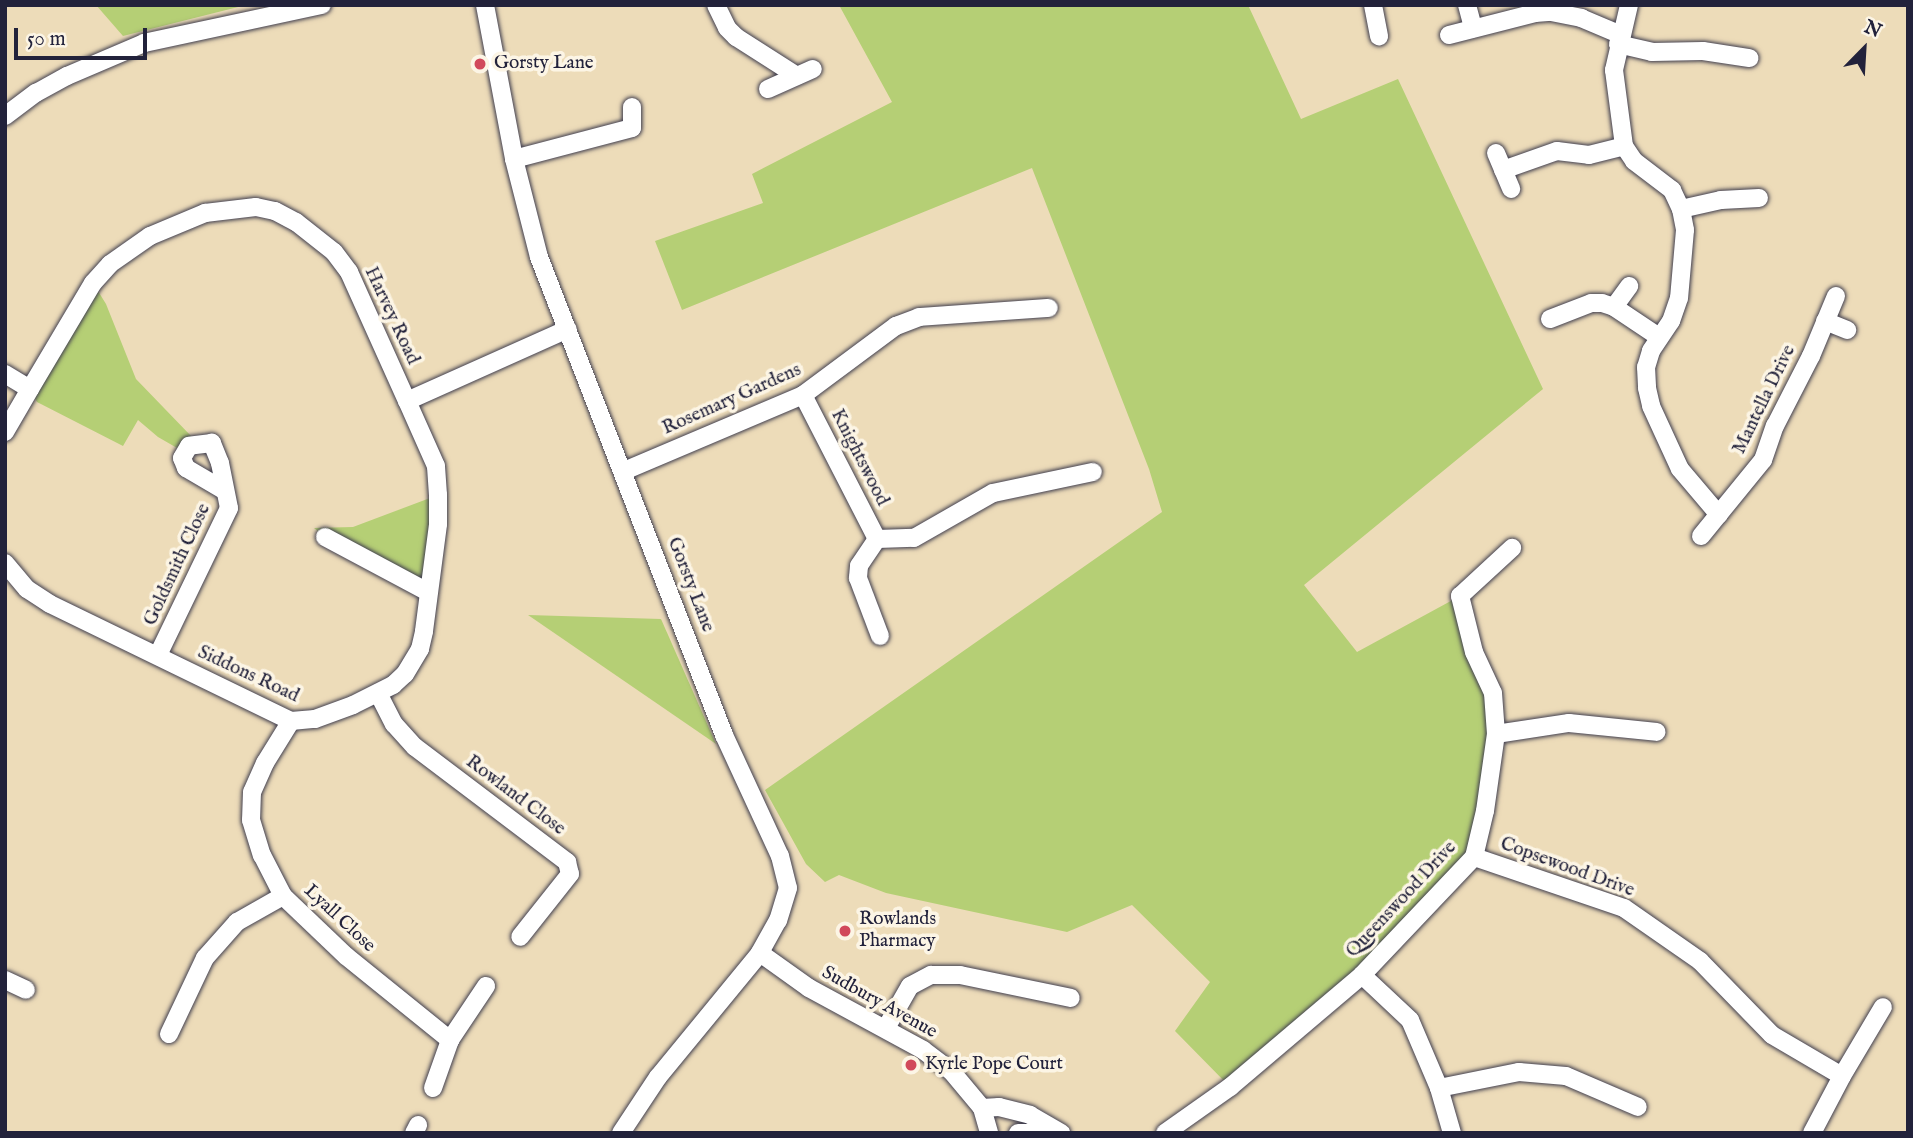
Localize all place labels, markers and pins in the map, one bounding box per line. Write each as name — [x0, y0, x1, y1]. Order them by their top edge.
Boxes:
place label: Gorsty Lane — [494, 53, 594, 75]
marker: Gorsty Lane — [472, 56, 488, 72]
place label: Rowlands Pharmacy — [859, 909, 936, 953]
marker: Rowlands Pharmacy — [837, 923, 853, 939]
place label: Kyrle Pope Court — [925, 1054, 1063, 1076]
marker: Kyrle Pope Court — [903, 1057, 919, 1073]

